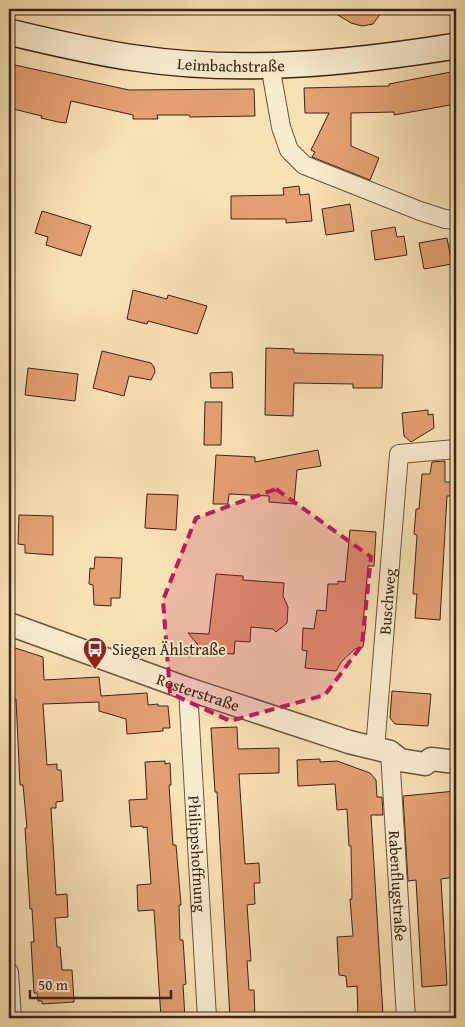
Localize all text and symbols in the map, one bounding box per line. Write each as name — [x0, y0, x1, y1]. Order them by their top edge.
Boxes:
street label: Leimbachstraße — [176, 51, 285, 78]
street label: Buschweg — [372, 567, 402, 636]
bus stop icon: Siegen Ählstraße — [82, 636, 108, 670]
place label: Siegen Ählstraße — [112, 637, 226, 661]
street label: Rosterstraße — [153, 667, 243, 717]
street label: Philippshoffnung — [182, 795, 213, 913]
street label: Rabenflugstraße — [383, 830, 413, 942]
scale bar — [30, 967, 171, 999]
text: 50 m — [38, 974, 69, 995]

